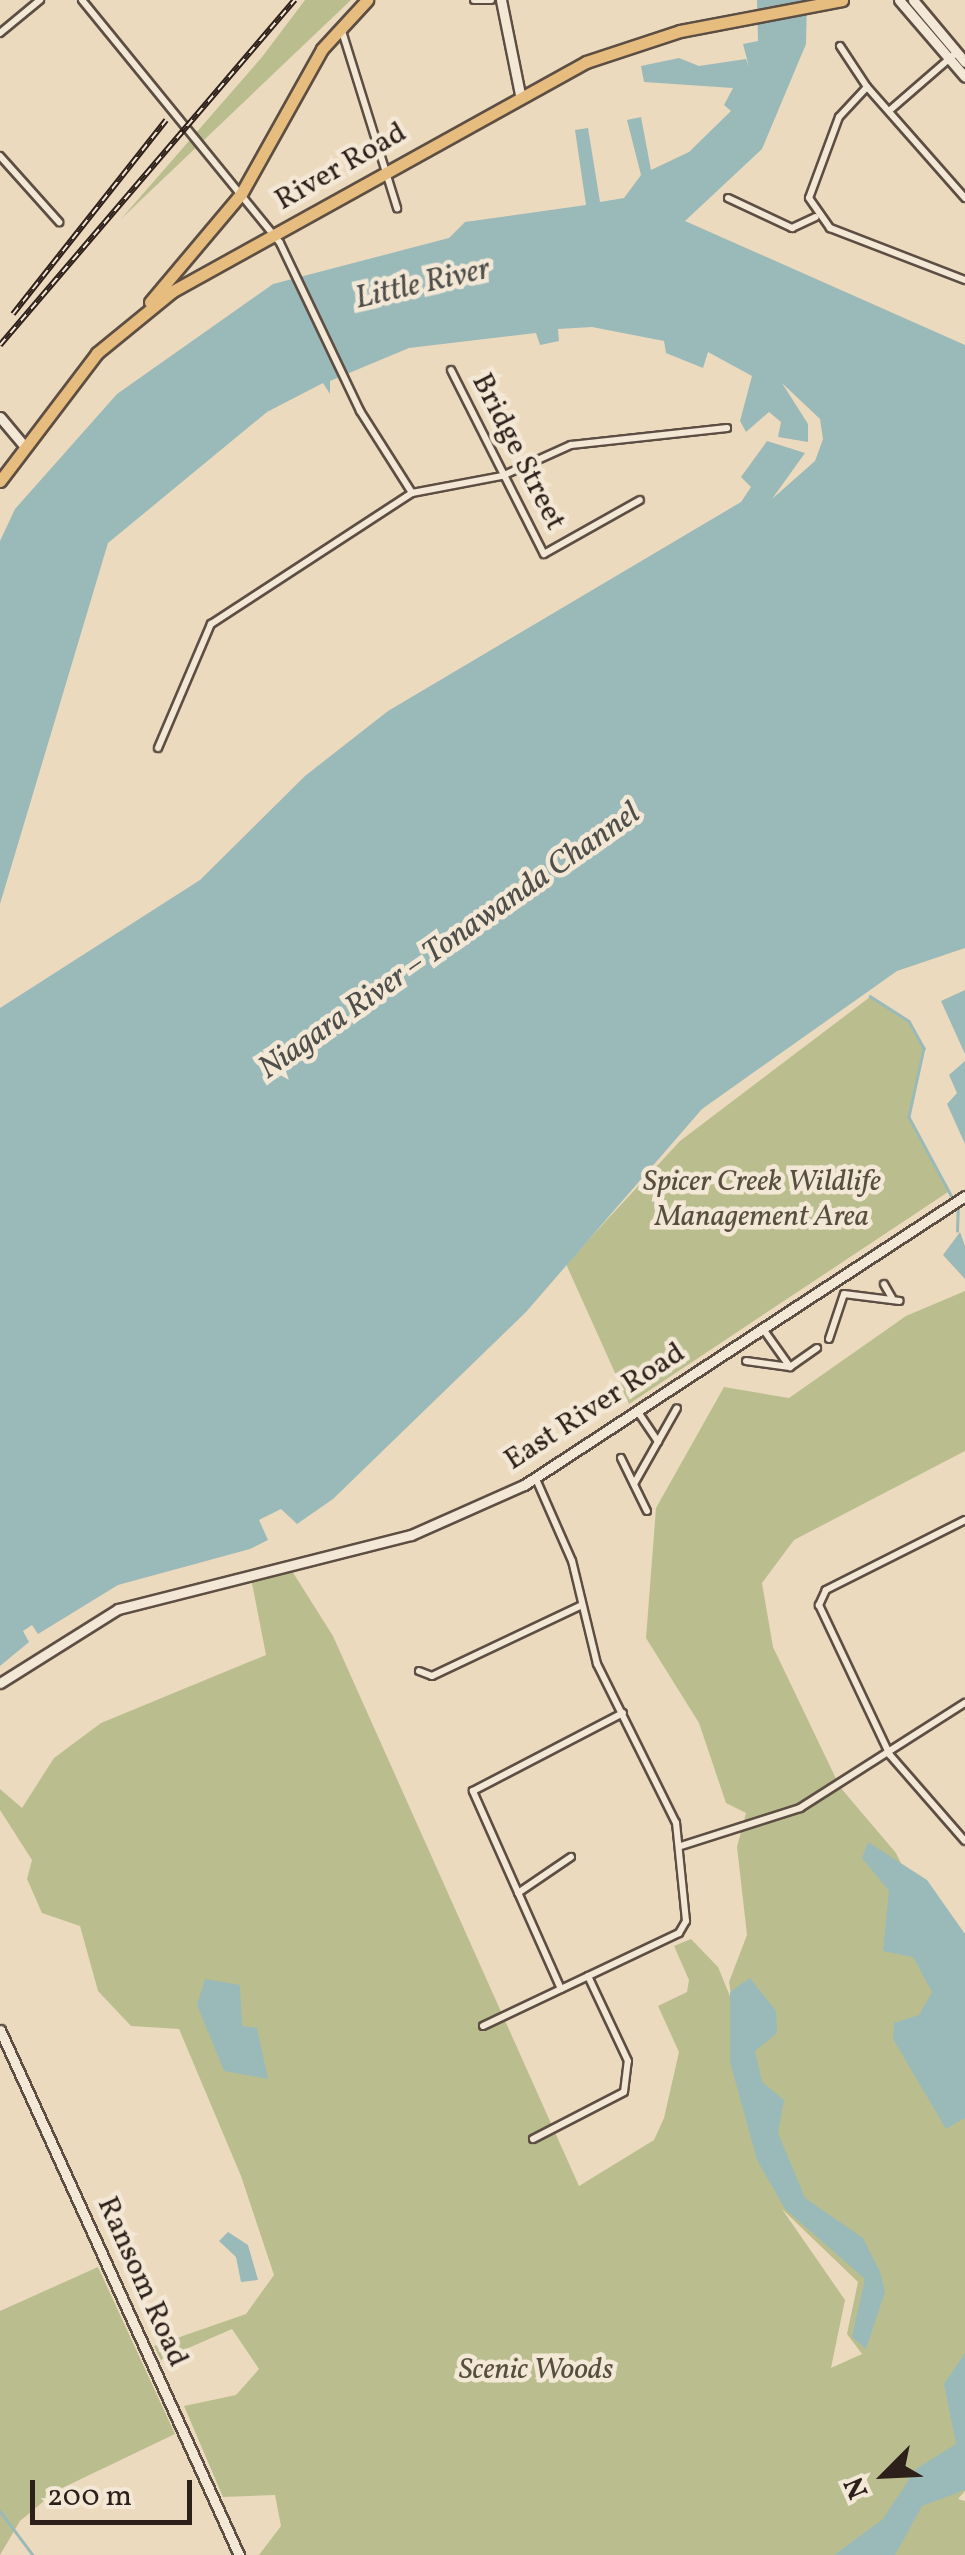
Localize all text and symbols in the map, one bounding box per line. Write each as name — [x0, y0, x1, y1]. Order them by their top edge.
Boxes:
street label: River Road — [269, 115, 413, 219]
water label: Little River — [352, 251, 494, 319]
street label: Bridge Street — [463, 367, 573, 537]
water label: Niagara River – Tonawanda Channel — [252, 795, 648, 1089]
park label: Spicer Creek Wildlife Management Area — [643, 1164, 881, 1234]
street label: East River Road — [498, 1335, 692, 1479]
street label: Ransom Road — [88, 2191, 196, 2373]
park label: Scenic Woods — [459, 2352, 613, 2388]
north arrow — [835, 2425, 935, 2525]
scale bar — [35, 2460, 198, 2522]
text: N — [835, 2470, 879, 2505]
text: 200 m — [47, 2476, 132, 2518]

